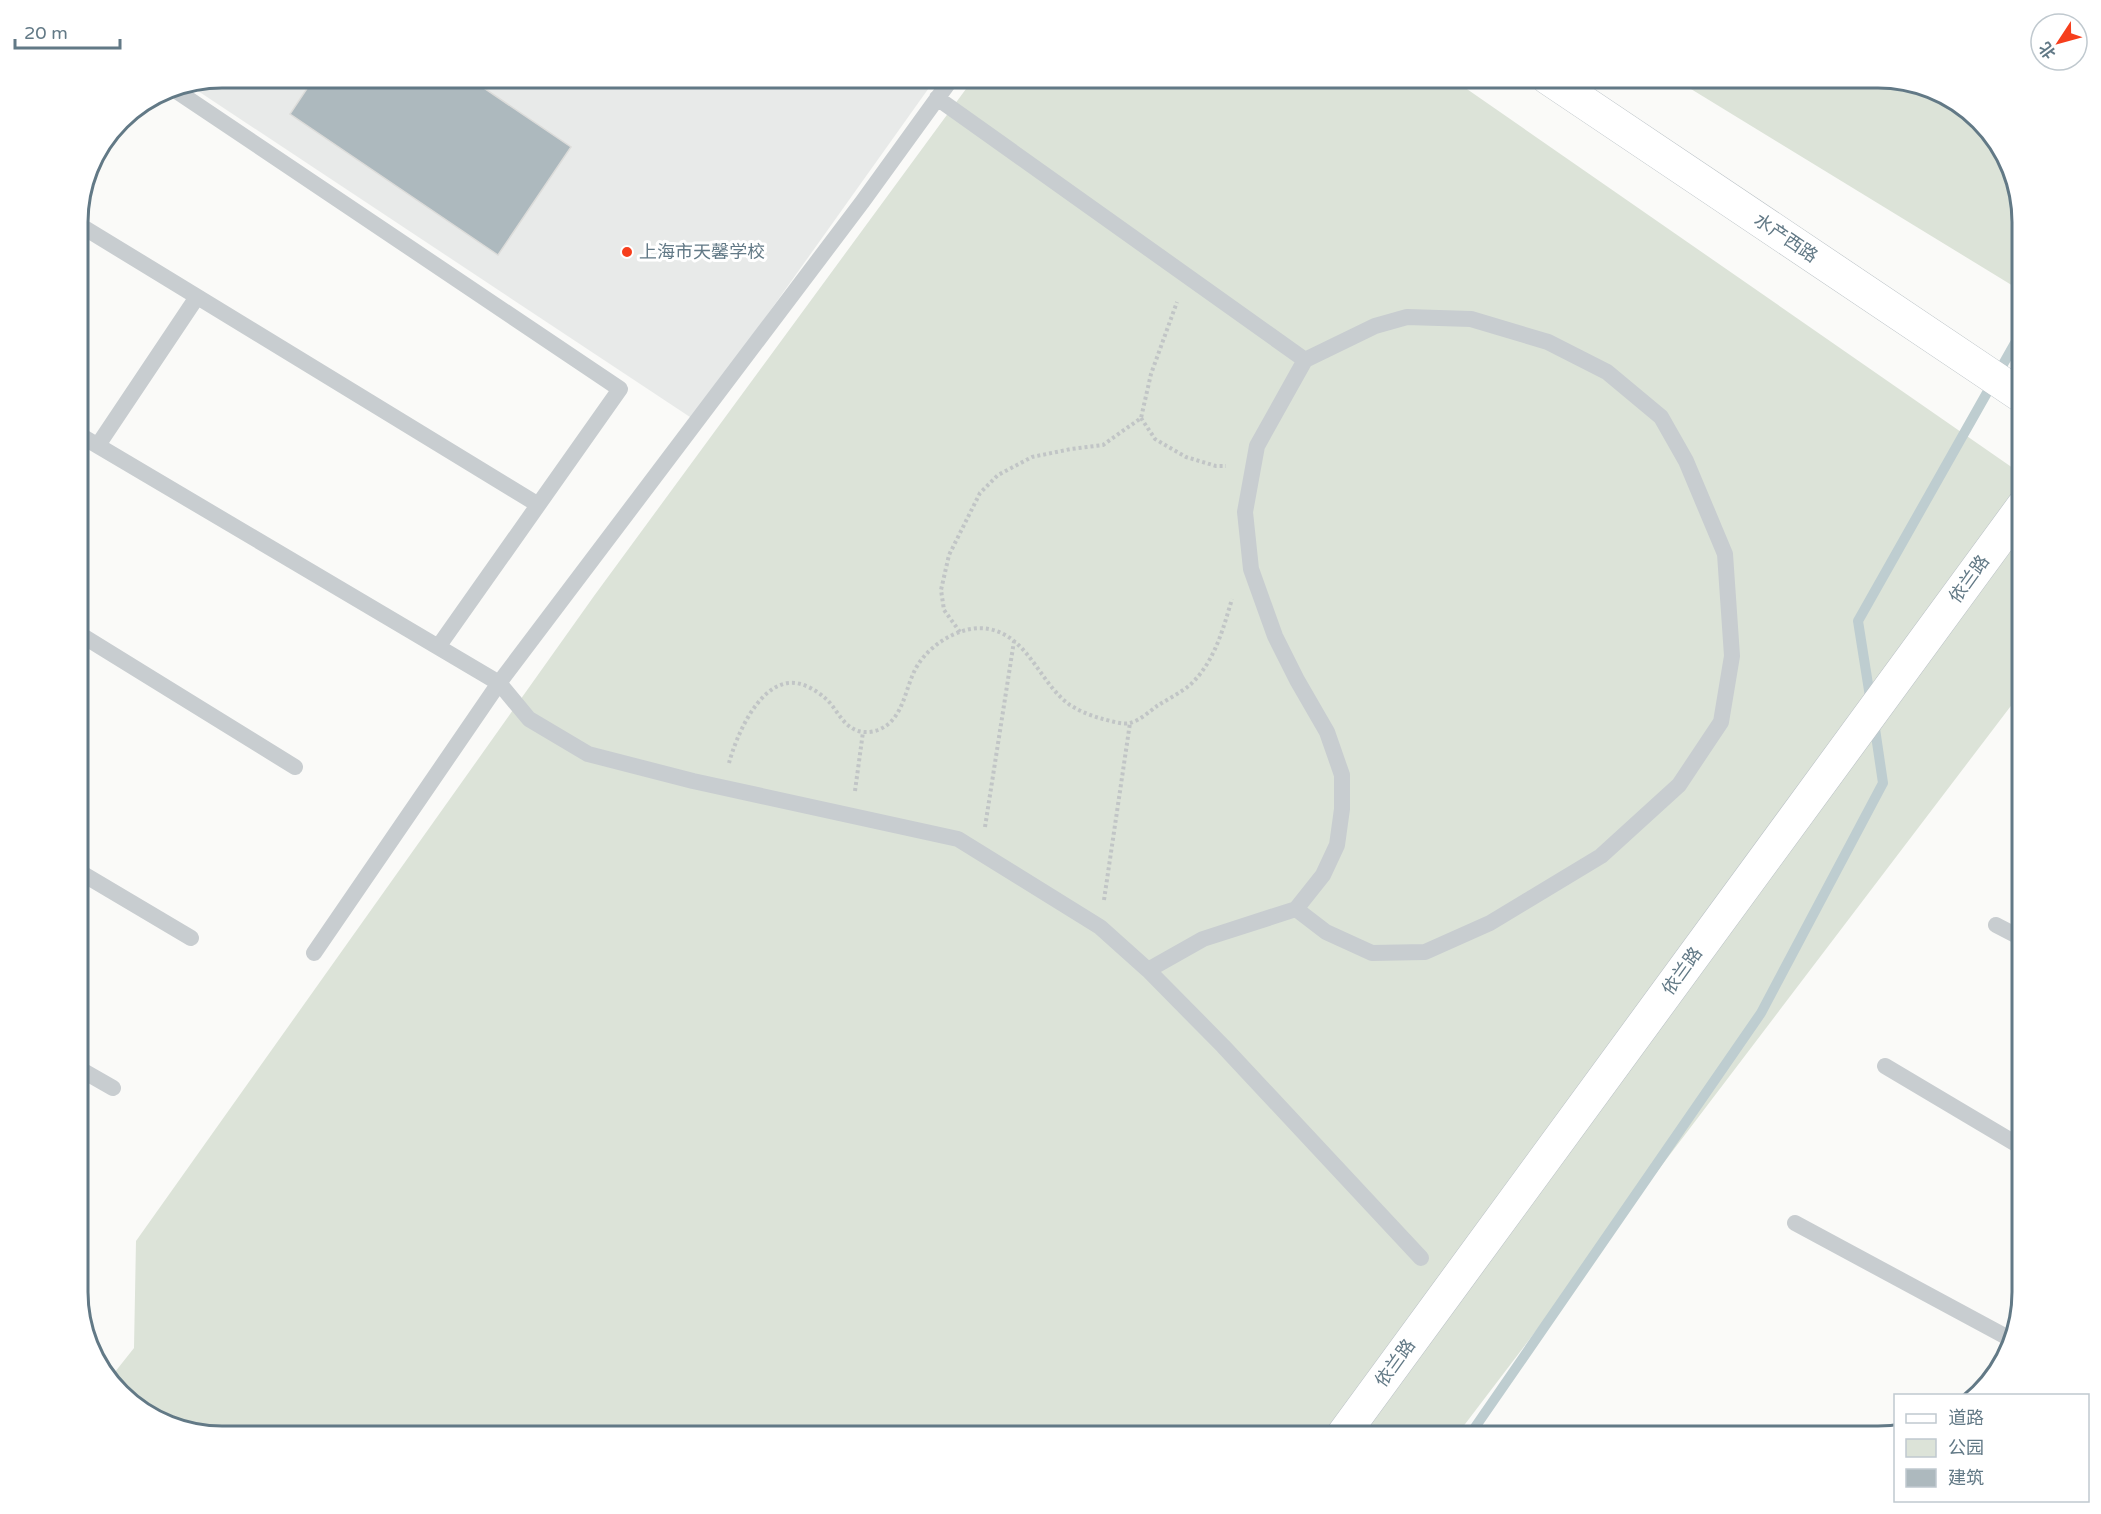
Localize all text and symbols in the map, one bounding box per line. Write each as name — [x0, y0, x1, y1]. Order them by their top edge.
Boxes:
scale bar — [15, 12, 120, 50]
north arrow — [2029, 12, 2089, 72]
text: 20 m — [24, 22, 68, 44]
text: 北 — [2035, 38, 2060, 63]
street label: 水产西路 — [1750, 209, 1822, 267]
place label: 上海市天馨学校 — [639, 241, 765, 263]
marker: 上海市天馨学校 — [620, 245, 634, 259]
street label: 依兰路 — [1944, 551, 1994, 607]
street label: 依兰路 — [1657, 943, 1707, 999]
street label: 依兰路 — [1370, 1335, 1420, 1391]
legend — [1894, 1394, 2089, 1502]
text: 道路 — [1948, 1407, 1984, 1429]
text: 公园 — [1948, 1437, 1984, 1459]
text: 建筑 — [1948, 1467, 1984, 1489]

